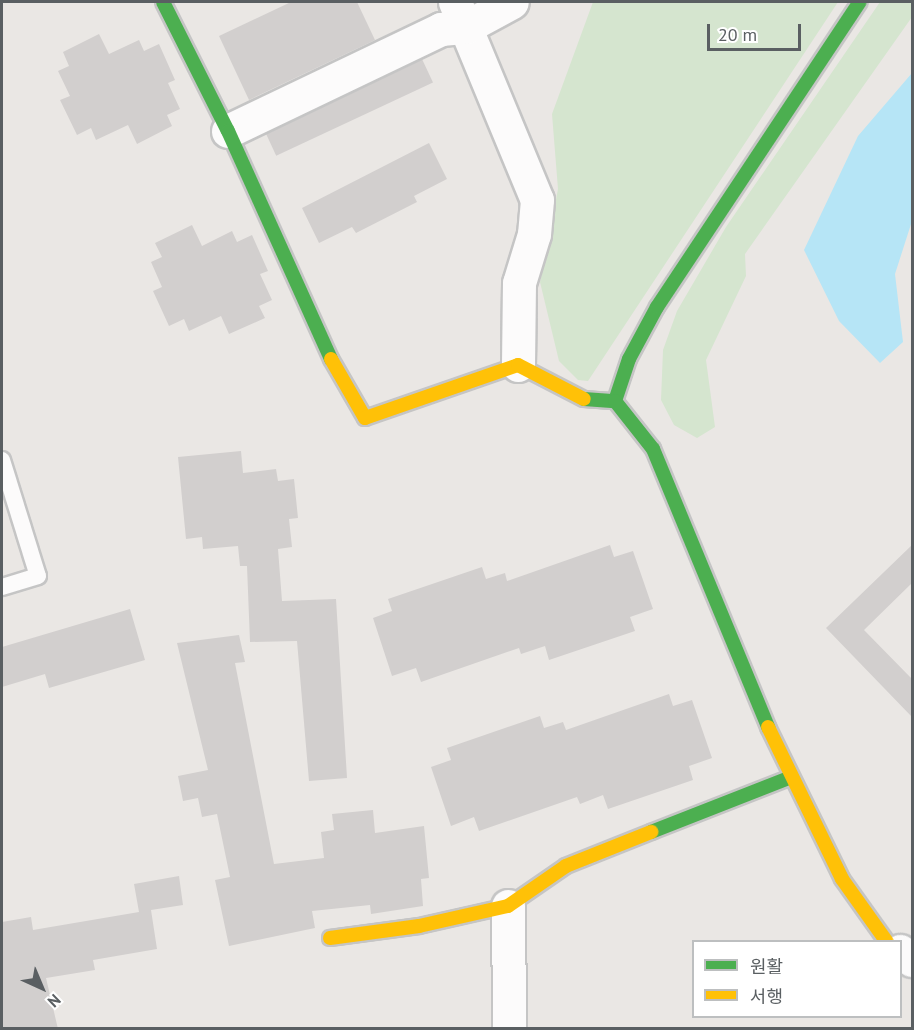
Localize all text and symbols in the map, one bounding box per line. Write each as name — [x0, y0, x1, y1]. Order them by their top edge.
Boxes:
scale bar — [710, 12, 804, 50]
text: 20 m — [718, 23, 757, 46]
legend — [692, 940, 902, 1018]
text: 원활 — [750, 955, 783, 978]
north arrow — [12, 958, 72, 1018]
text: 서행 — [750, 985, 783, 1008]
text: N — [44, 990, 65, 1012]

